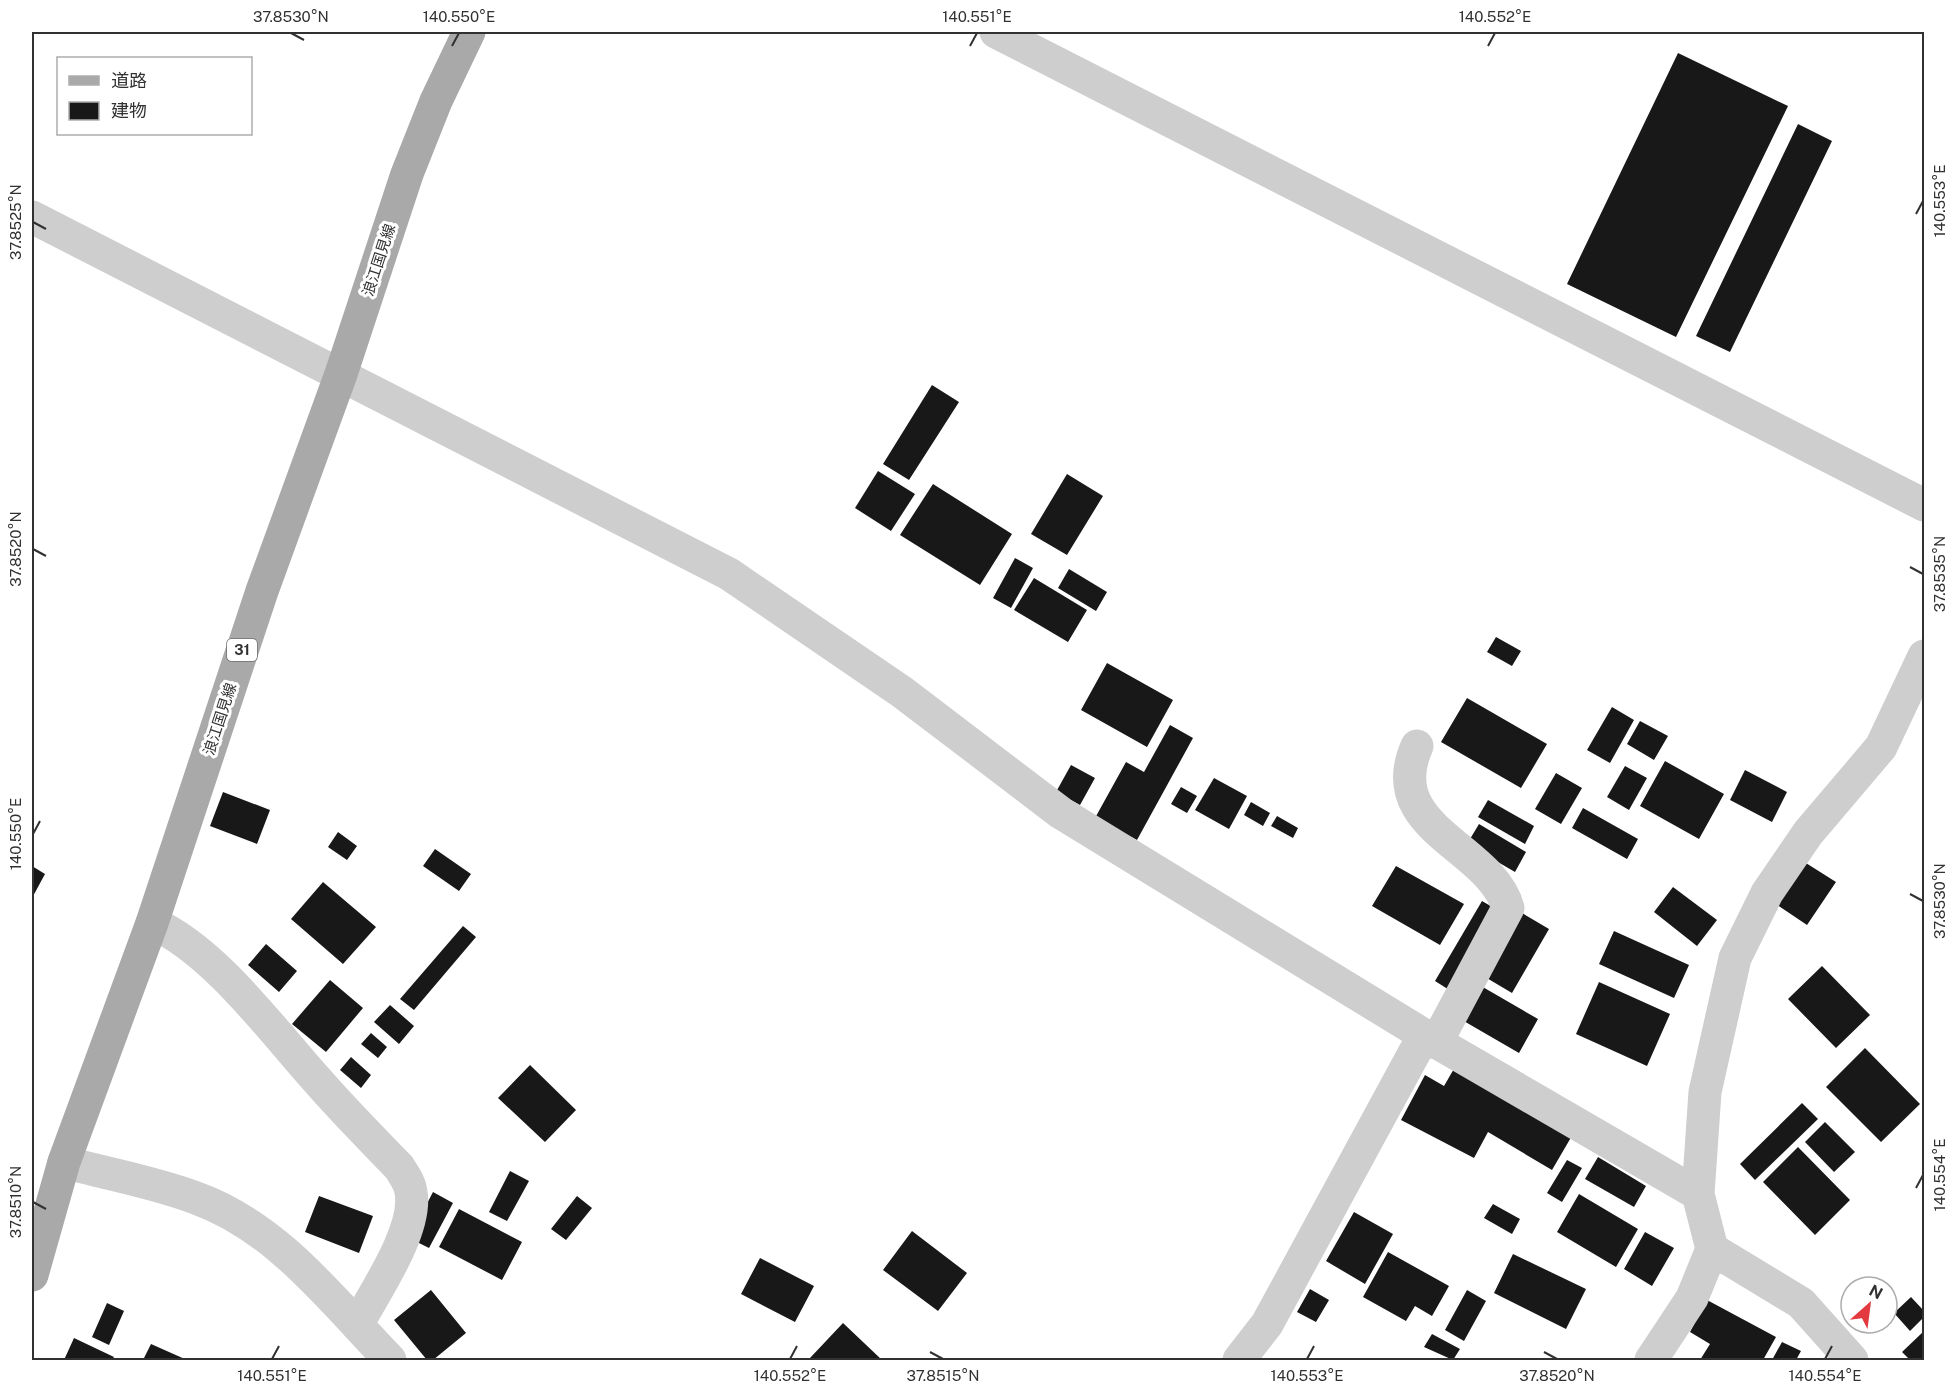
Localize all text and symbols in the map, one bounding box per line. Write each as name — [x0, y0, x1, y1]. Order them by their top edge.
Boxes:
text: 37.8530°N — [253, 8, 329, 25]
text: 140.550°E — [423, 8, 495, 25]
text: 140.551°E — [942, 8, 1012, 25]
text: 140.552°E — [1459, 8, 1531, 25]
legend — [57, 57, 252, 135]
text: 道路 — [111, 70, 147, 91]
text: 建物 — [111, 100, 147, 121]
text: 140.553°E — [1931, 164, 1948, 238]
text: 37.8525°N — [7, 184, 24, 260]
street label: 浪江国見線 — [359, 222, 398, 298]
text: 37.8520°N — [7, 511, 24, 587]
text: 37.8535°N — [1931, 536, 1948, 612]
road number: 31 — [227, 639, 257, 661]
street label: 浪江国見線 — [200, 681, 239, 757]
text: 140.550°E — [7, 798, 24, 870]
text: 37.8530°N — [1931, 863, 1948, 939]
text: 140.554°E — [1931, 1139, 1948, 1211]
text: 37.8510°N — [7, 1166, 24, 1238]
north arrow — [1839, 1275, 1899, 1335]
text: N — [1866, 1281, 1886, 1304]
text: 140.551°E — [237, 1367, 307, 1384]
text: 140.552°E — [754, 1367, 826, 1384]
text: 37.8515°N — [906, 1367, 980, 1384]
text: 140.553°E — [1270, 1367, 1344, 1384]
text: 37.8520°N — [1519, 1367, 1595, 1384]
text: 140.554°E — [1789, 1367, 1861, 1384]

